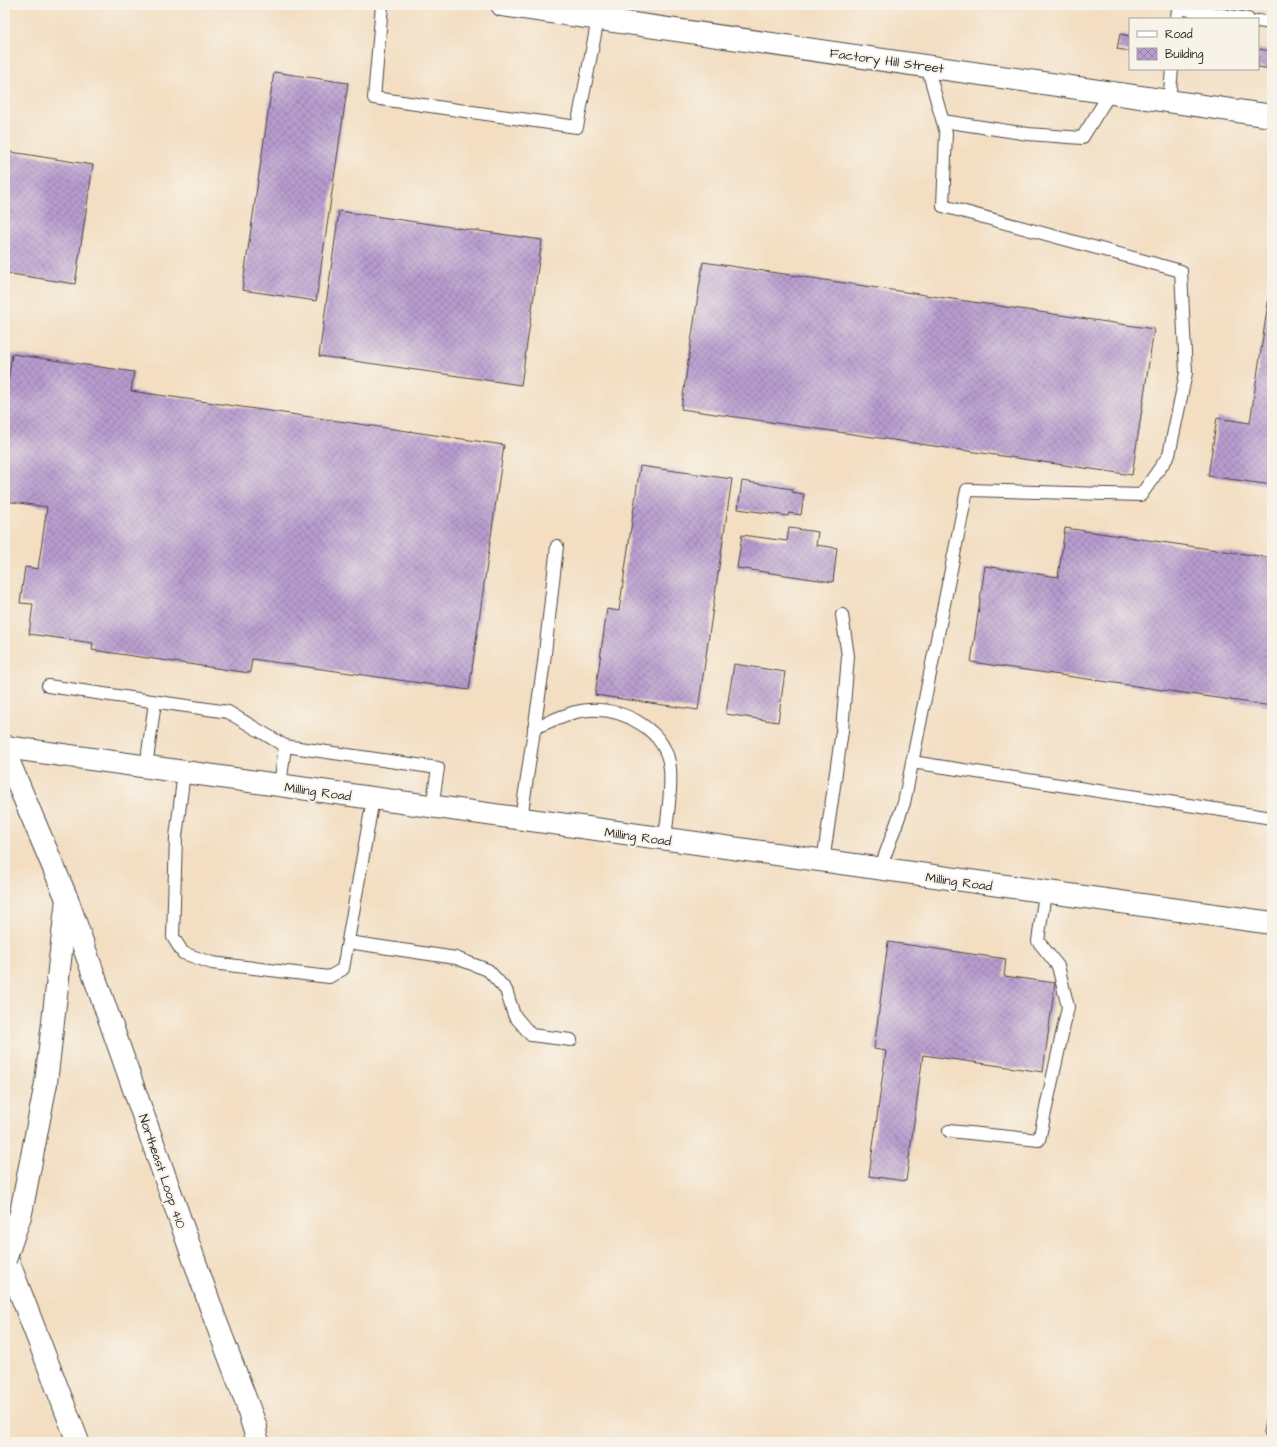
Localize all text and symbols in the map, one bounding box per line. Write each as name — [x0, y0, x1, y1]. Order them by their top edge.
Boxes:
legend — [1129, 18, 1259, 70]
text: Road — [1165, 26, 1193, 43]
street label: Factory Hill Street — [828, 44, 946, 79]
text: Building — [1165, 46, 1203, 64]
street label: Milling Road — [283, 778, 353, 807]
street label: Milling Road — [603, 823, 673, 852]
street label: Milling Road — [924, 868, 994, 897]
street label: Northeast Loop 410 — [134, 1112, 190, 1231]

